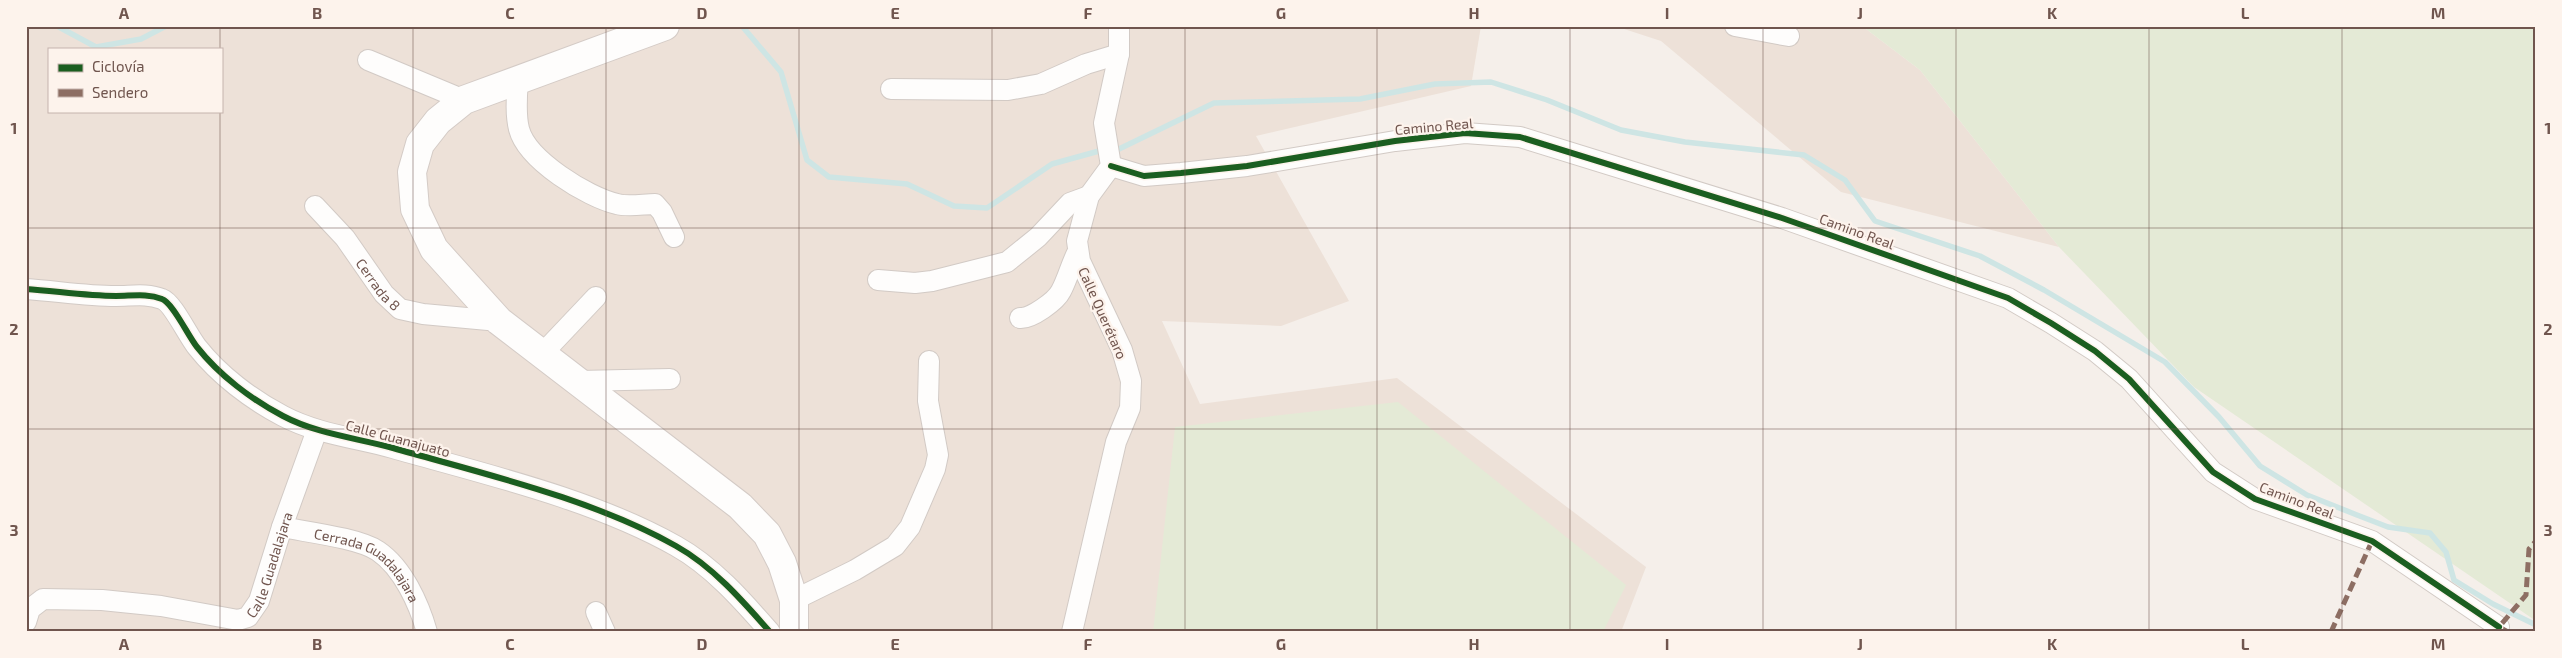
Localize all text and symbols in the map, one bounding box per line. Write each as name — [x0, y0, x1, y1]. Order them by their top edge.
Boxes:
text: A — [119, 3, 130, 22]
text: B — [312, 3, 322, 22]
text: C — [505, 3, 515, 22]
text: D — [697, 3, 708, 22]
text: E — [890, 3, 900, 22]
text: F — [1084, 3, 1093, 22]
text: G — [1276, 3, 1286, 22]
text: H — [1468, 3, 1480, 22]
text: I — [1665, 3, 1669, 22]
text: J — [1857, 3, 1863, 22]
text: K — [2047, 3, 2058, 22]
text: L — [2241, 3, 2250, 22]
text: M — [2431, 3, 2445, 22]
legend — [48, 48, 222, 112]
text: Ciclovía — [92, 57, 144, 75]
text: Sendero — [92, 83, 148, 101]
street label: Camino Real — [1394, 114, 1475, 138]
text: 1 — [11, 118, 17, 137]
text: 1 — [2545, 118, 2551, 137]
street label: Camino Real — [1817, 210, 1898, 253]
street label: Cerrada 8 — [353, 255, 404, 314]
street label: Calle Querétaro — [1075, 264, 1131, 362]
text: 2 — [9, 319, 19, 338]
text: 2 — [2543, 319, 2553, 338]
street label: Calle Guanajuato — [344, 416, 452, 460]
street label: Camino Real — [2257, 478, 2337, 522]
street label: Calle Guadalajara — [242, 509, 295, 621]
text: 3 — [9, 520, 19, 539]
text: 3 — [2543, 520, 2553, 539]
street label: Cerrada Guadalajara — [313, 524, 423, 605]
text: A — [119, 634, 130, 653]
text: B — [312, 634, 322, 653]
text: C — [505, 634, 515, 653]
text: D — [697, 634, 708, 653]
text: E — [890, 634, 900, 653]
text: F — [1084, 634, 1093, 653]
text: G — [1276, 634, 1286, 653]
text: H — [1468, 634, 1480, 653]
text: I — [1665, 634, 1669, 653]
text: J — [1857, 634, 1863, 653]
text: K — [2047, 634, 2058, 653]
text: L — [2241, 634, 2250, 653]
text: M — [2431, 634, 2445, 653]

